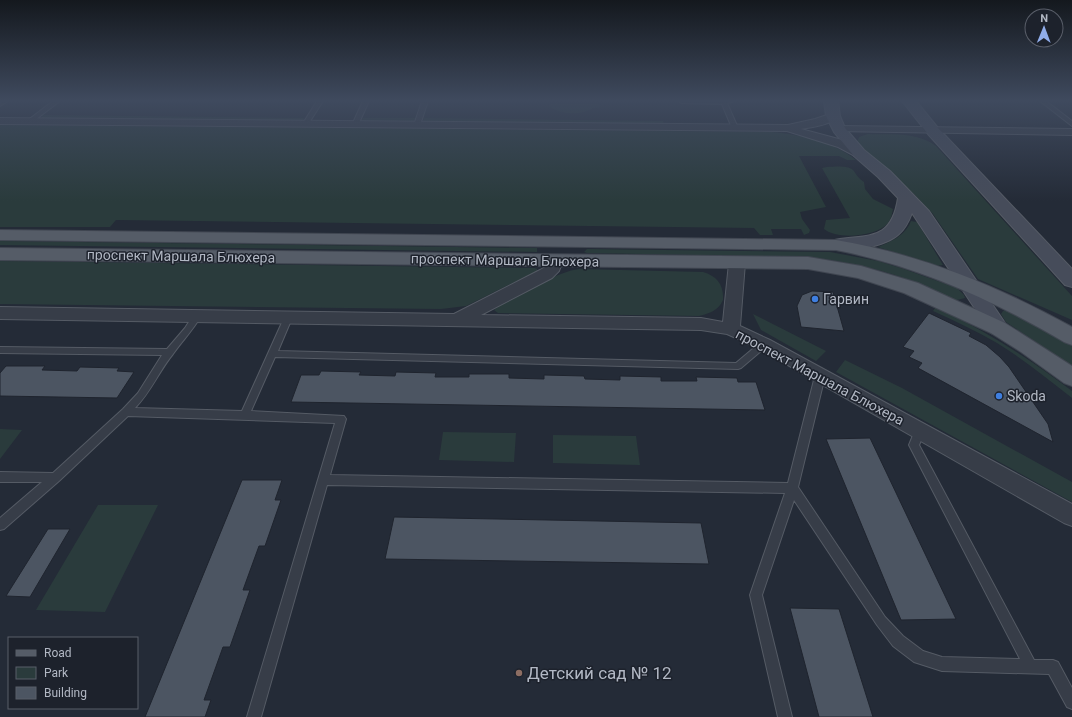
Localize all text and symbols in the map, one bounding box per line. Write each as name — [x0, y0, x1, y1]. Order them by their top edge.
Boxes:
north arrow — [1024, 8, 1064, 48]
text: N — [1040, 12, 1048, 25]
street label: проспект Маршала Блюхера — [87, 246, 275, 266]
street label: проспект Маршала Блюхера — [411, 250, 599, 270]
place label: Гарвин — [823, 291, 869, 307]
marker: Гарвин — [810, 294, 820, 304]
street label: проспект Маршала Блюхера — [733, 326, 907, 428]
place label: Skoda — [1007, 388, 1046, 404]
marker: Skoda — [994, 391, 1004, 401]
legend — [8, 637, 138, 709]
text: Road — [44, 646, 72, 660]
place label: Детский сад № 12 — [527, 663, 672, 683]
text: Park — [44, 666, 69, 680]
marker: Детский сад № 12 — [514, 668, 524, 678]
text: Building — [44, 686, 87, 700]

